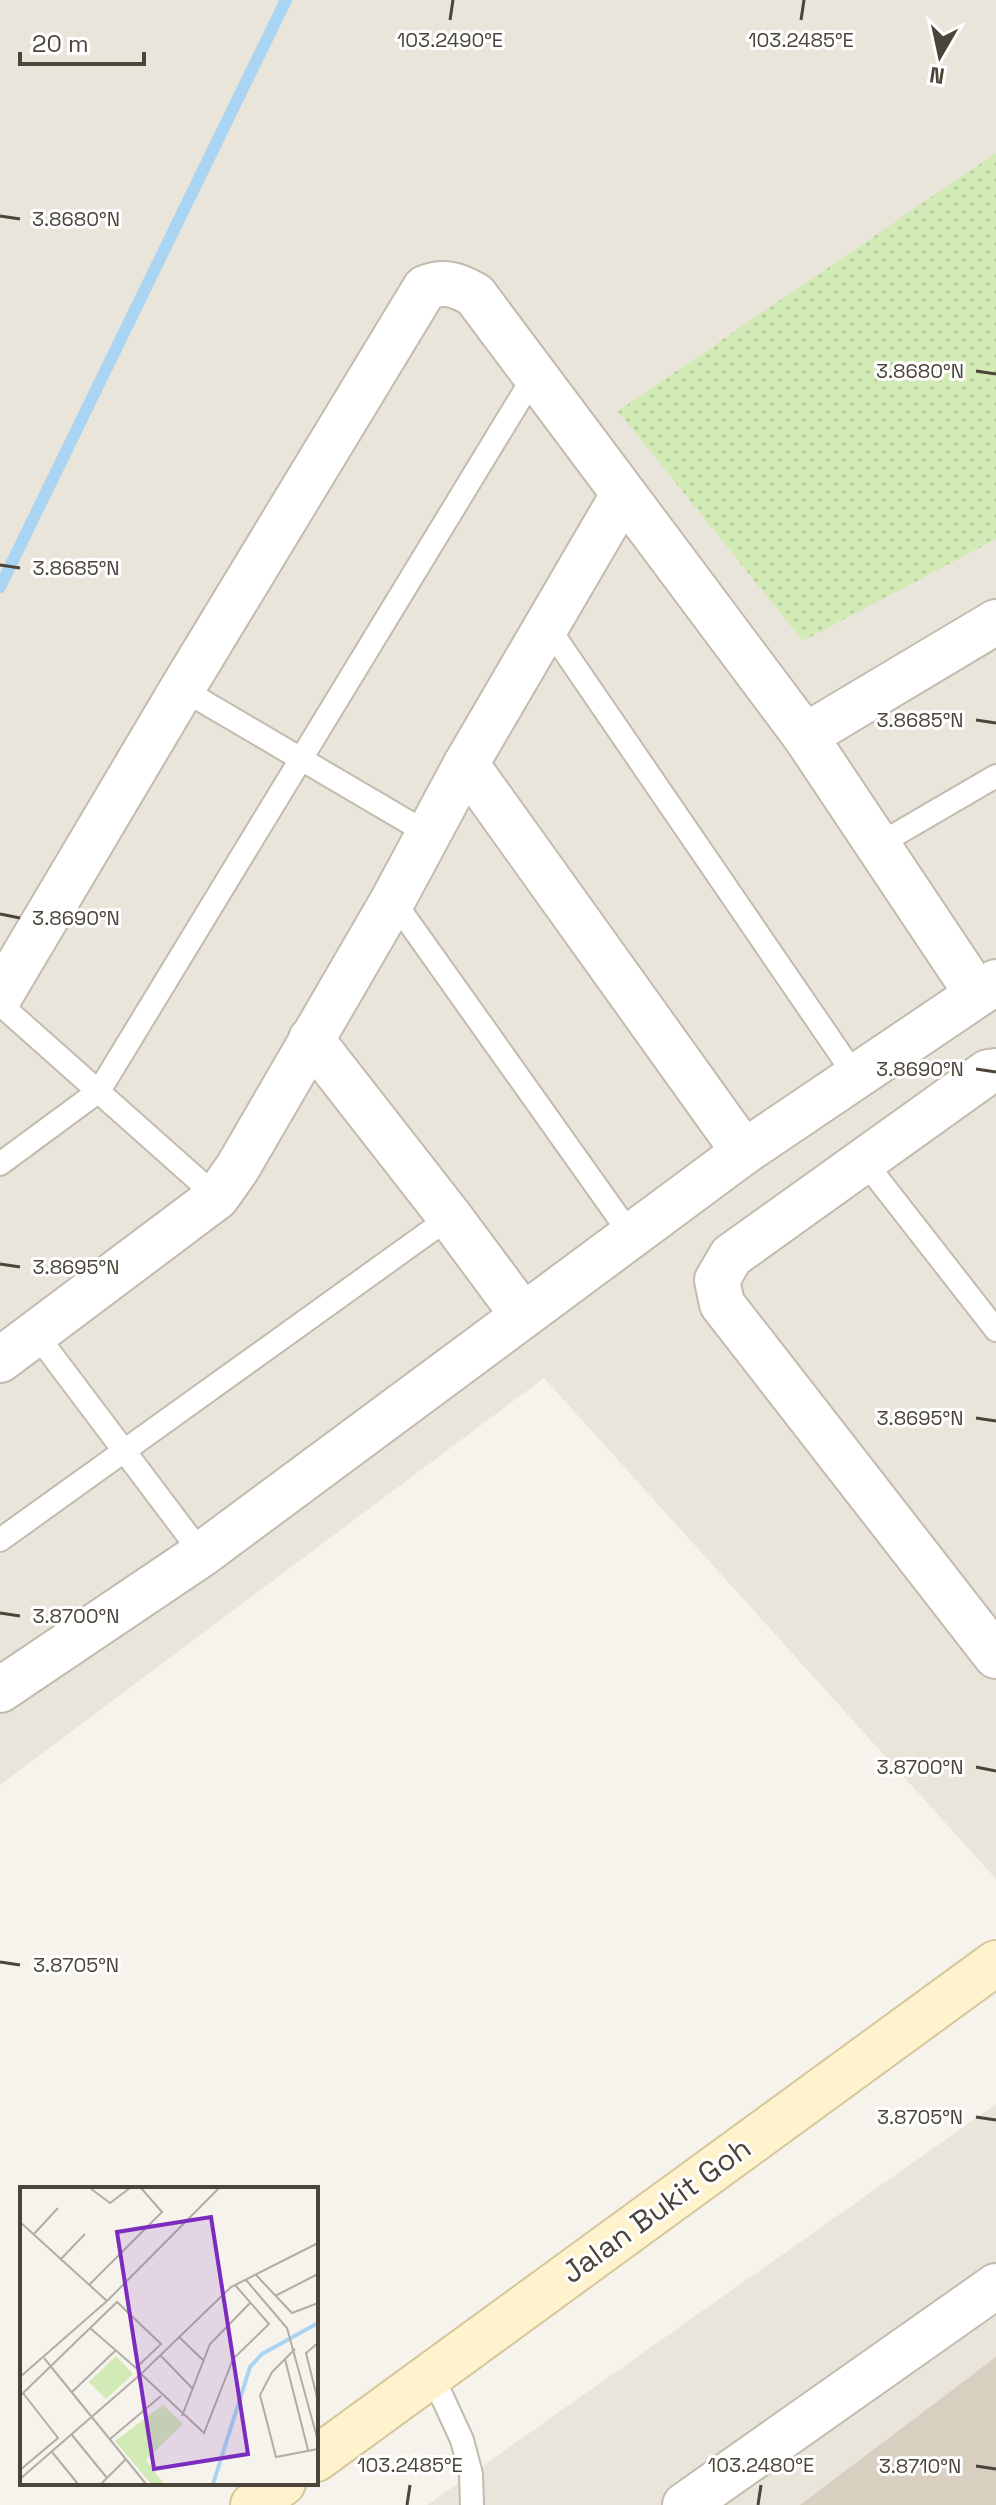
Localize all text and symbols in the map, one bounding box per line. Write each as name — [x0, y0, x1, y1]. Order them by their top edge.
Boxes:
scale bar — [20, 16, 144, 66]
north arrow — [900, 16, 980, 96]
text: 103.2490°E — [397, 27, 503, 53]
text: 103.2485°E — [748, 27, 854, 53]
text: 20 m — [32, 28, 89, 59]
text: N — [927, 61, 946, 91]
text: 3.8680°N — [32, 206, 120, 232]
text: 3.8680°N — [876, 358, 964, 384]
text: 3.8685°N — [32, 555, 120, 581]
text: 3.8685°N — [876, 707, 964, 733]
text: 3.8690°N — [32, 905, 120, 931]
text: 3.8690°N — [876, 1056, 964, 1082]
text: 3.8695°N — [33, 1254, 119, 1280]
text: 3.8695°N — [877, 1405, 963, 1431]
text: 3.8700°N — [32, 1603, 120, 1629]
text: 3.8700°N — [876, 1754, 964, 1780]
text: 3.8705°N — [33, 1952, 119, 1978]
text: 3.8705°N — [877, 2104, 963, 2130]
street label: Jalan Bukit Goh — [554, 2128, 758, 2292]
inset map — [20, 2187, 318, 2485]
text: 103.2485°E — [357, 2452, 463, 2478]
text: 103.2480°E — [708, 2452, 814, 2478]
text: 3.8710°N — [879, 2453, 961, 2479]

